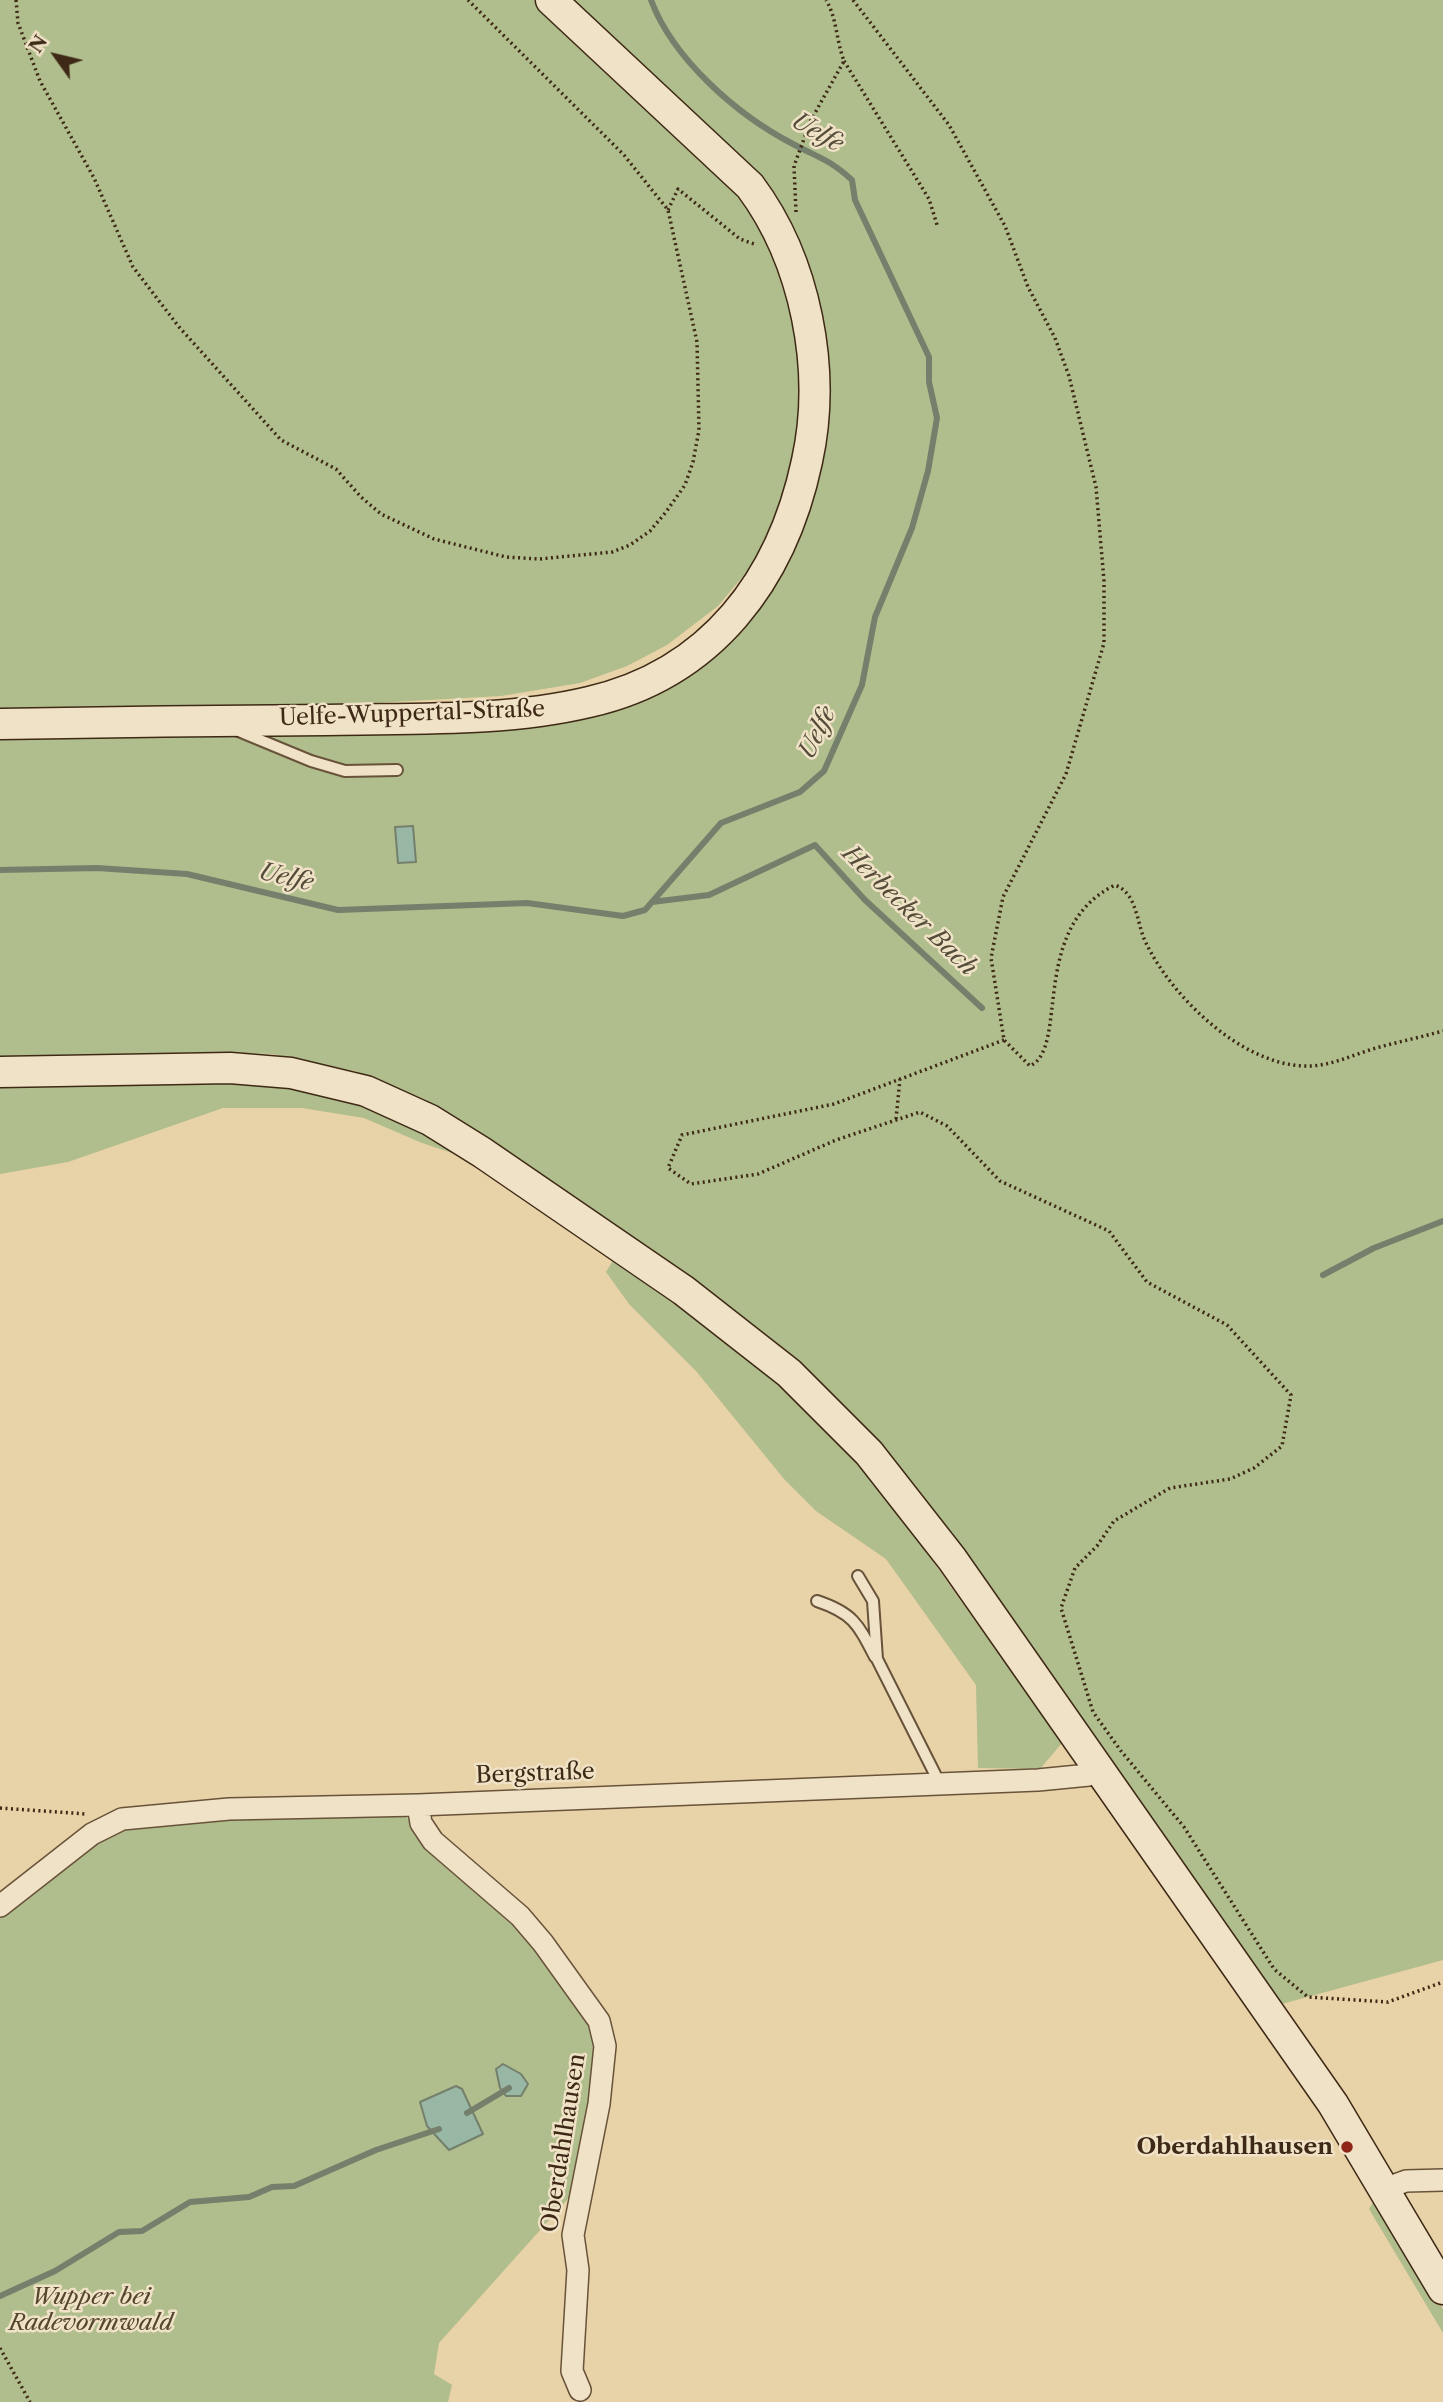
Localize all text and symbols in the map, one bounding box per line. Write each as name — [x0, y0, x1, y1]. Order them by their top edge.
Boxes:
north arrow — [21, 21, 91, 91]
text: N — [24, 31, 52, 57]
water label: Uelfe — [786, 107, 848, 159]
street label: Uelfe-Wuppertal-Straße — [279, 696, 545, 732]
water label: Uelfe — [793, 702, 843, 764]
water label: Herbecker Bach — [836, 840, 982, 982]
water label: Uelfe — [256, 858, 316, 898]
street label: Bergstraße — [475, 1758, 595, 1790]
street label: Oberdahlhausen — [536, 2052, 592, 2234]
place label: Oberdahlhausen — [1137, 2133, 1333, 2161]
marker: Oberdahlhausen — [1339, 2139, 1355, 2155]
park label: Wupper bei Radevormwald — [9, 2283, 173, 2337]

